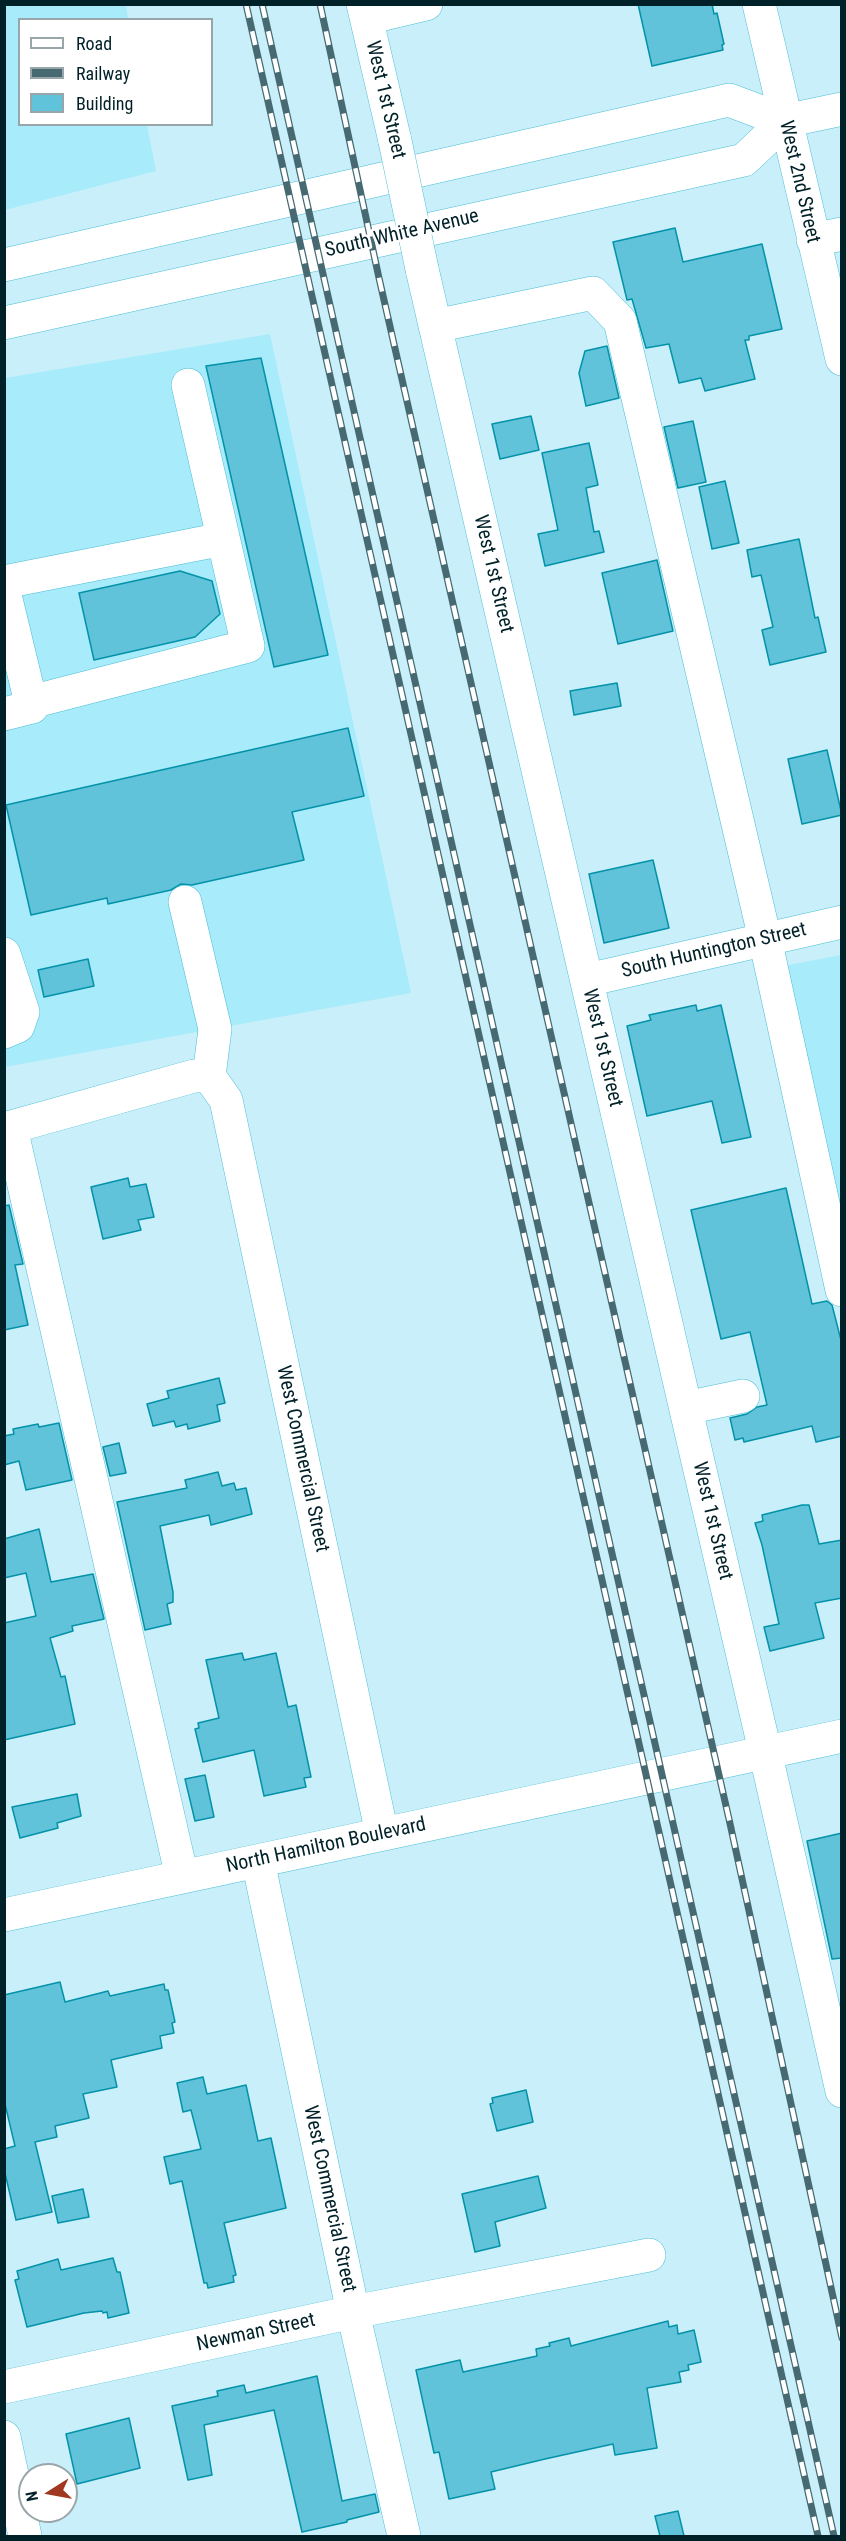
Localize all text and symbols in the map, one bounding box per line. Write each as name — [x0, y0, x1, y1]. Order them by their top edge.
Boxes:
legend — [18, 18, 213, 126]
text: Road — [76, 33, 112, 54]
street label: West 1st Street — [360, 39, 410, 161]
text: Railway — [76, 63, 130, 84]
text: Building — [76, 93, 133, 114]
street label: West 2nd Street — [773, 118, 825, 246]
street label: South White Avenue — [323, 205, 481, 263]
street label: West 1st Street — [468, 513, 518, 635]
street label: South Huntington Street — [619, 918, 809, 984]
street label: West 1st Street — [577, 987, 627, 1109]
street label: West Commercial Street — [270, 1363, 334, 1555]
street label: West 1st Street — [687, 1460, 737, 1582]
street label: North Hamilton Boulevard — [224, 1813, 428, 1879]
street label: West Commercial Street — [297, 2103, 361, 2295]
street label: Newman Street — [195, 2309, 317, 2357]
north arrow — [18, 2463, 78, 2523]
text: N — [22, 2490, 42, 2503]

